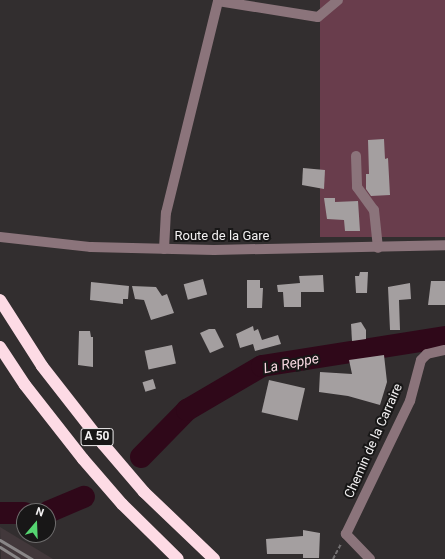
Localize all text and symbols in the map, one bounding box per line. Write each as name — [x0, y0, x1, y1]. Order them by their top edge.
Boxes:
street label: Route de la Gare — [175, 228, 269, 244]
water label: La Reppe — [262, 349, 320, 377]
street label: Chemin de la Carraire — [342, 381, 406, 501]
road number: A 50 — [80, 427, 114, 447]
north arrow — [16, 503, 56, 543]
text: N — [34, 505, 46, 520]

